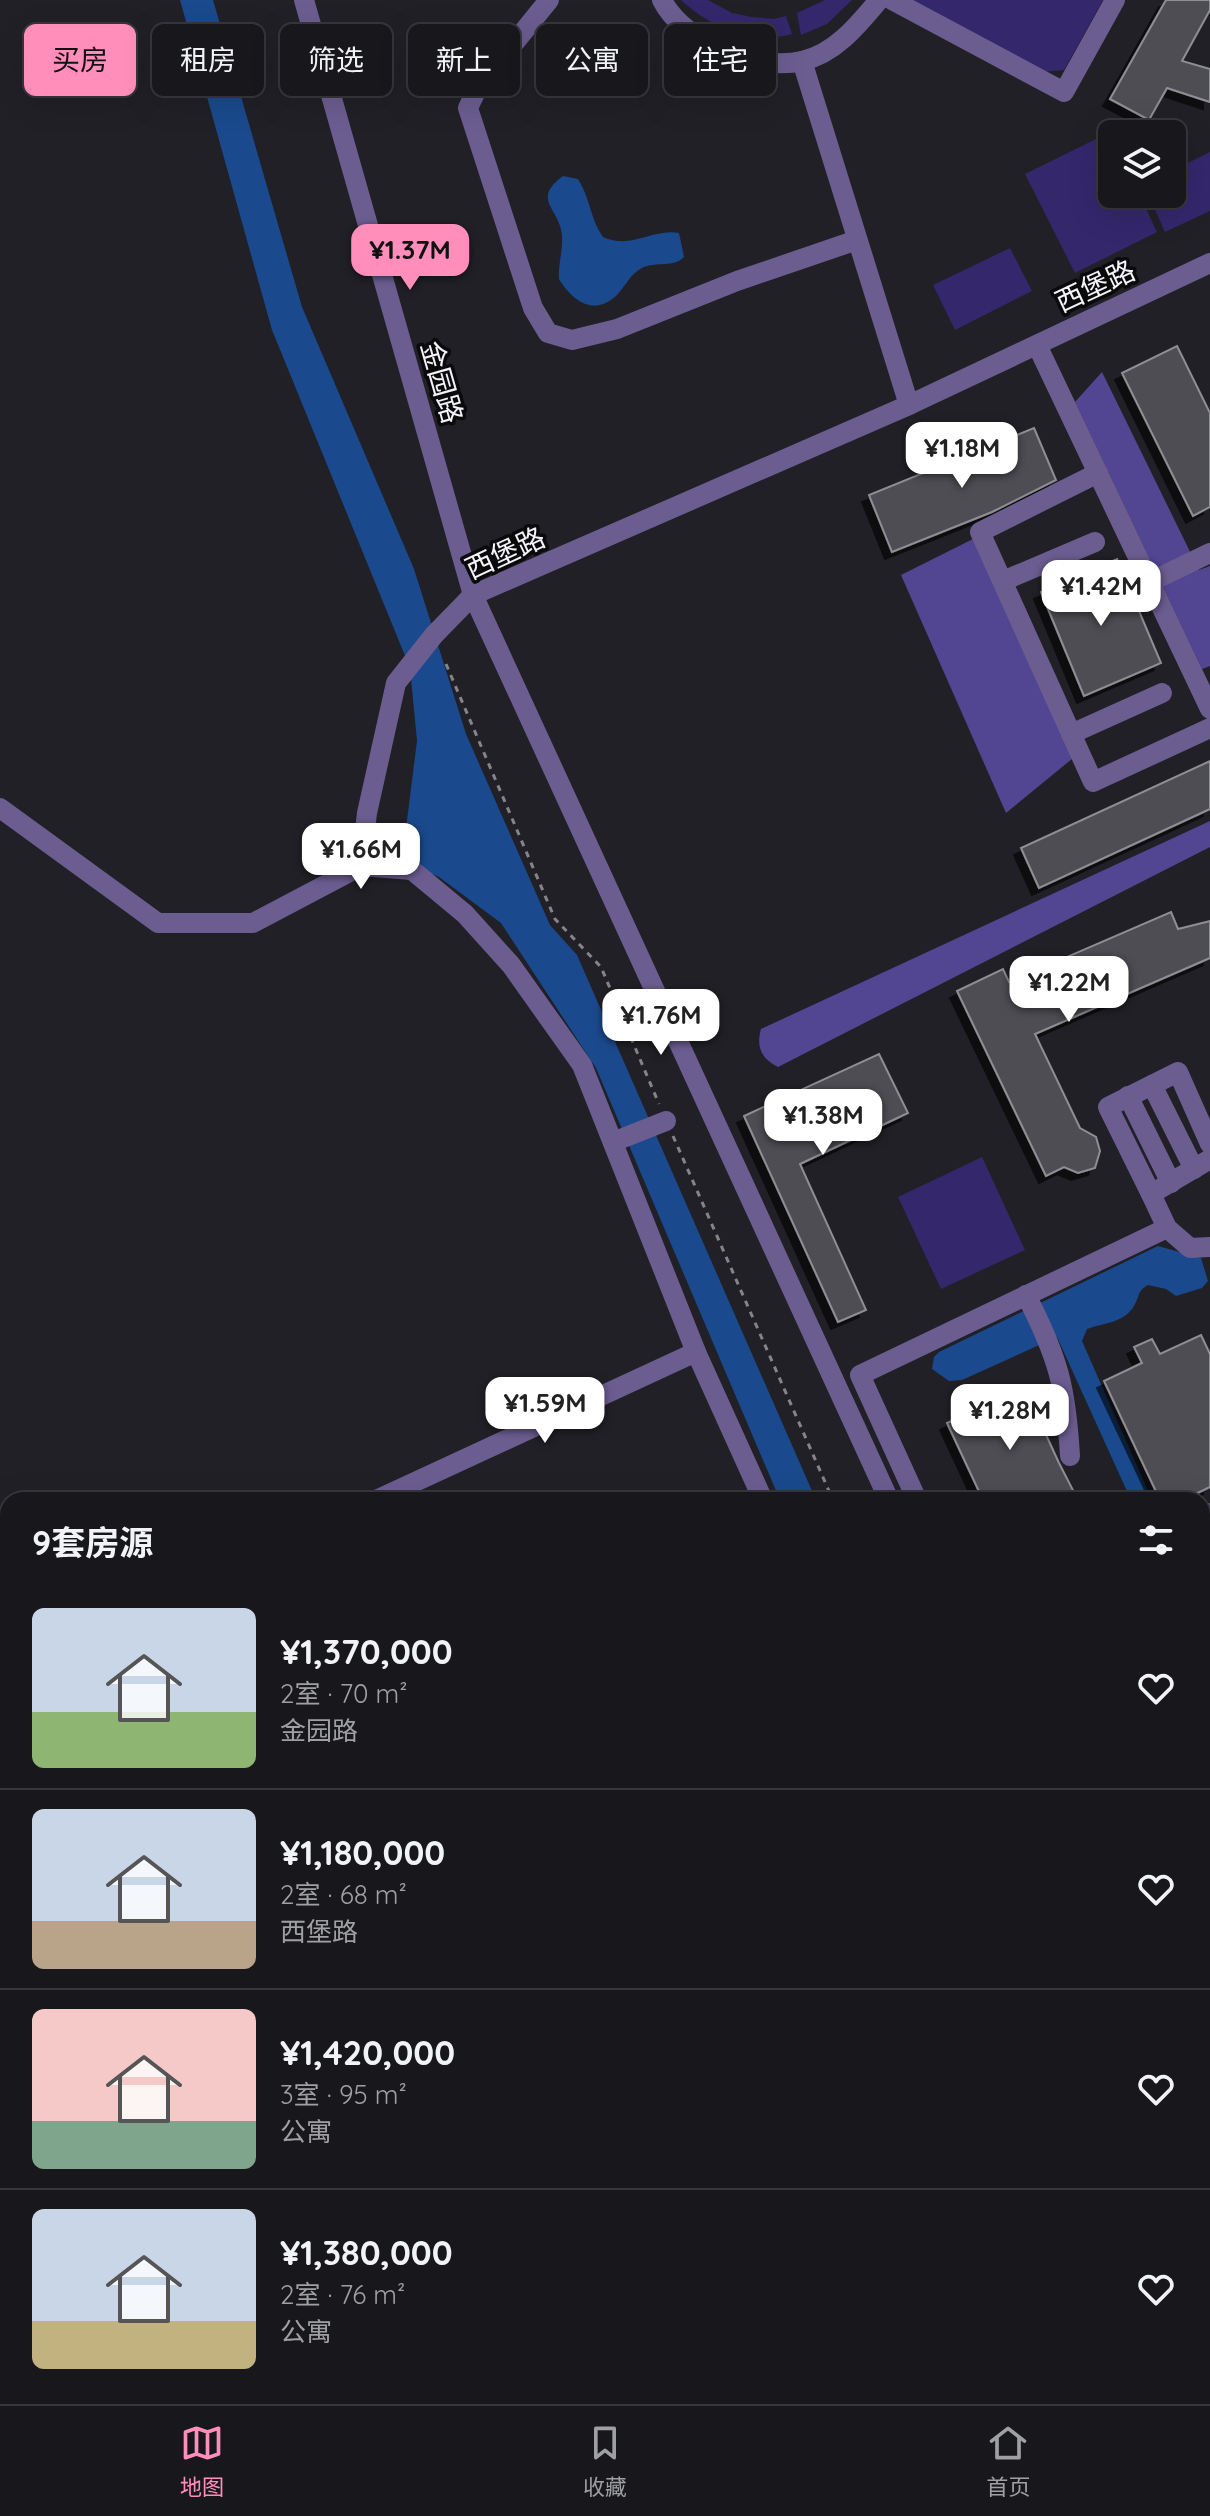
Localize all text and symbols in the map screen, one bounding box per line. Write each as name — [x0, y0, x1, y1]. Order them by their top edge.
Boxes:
chip: 买房 — [24, 24, 136, 96]
chip: 租房 — [152, 24, 264, 96]
chip: 筛选 — [280, 24, 392, 96]
chip: 新上 — [408, 24, 520, 96]
chip: 公寓 — [536, 24, 648, 96]
chip: 住宅 — [664, 24, 776, 96]
map controls — [1098, 120, 1186, 208]
button: layers — [1098, 120, 1186, 208]
pin: ¥1.37M — [345, 224, 475, 292]
text: ¥1.37M — [369, 233, 451, 266]
street label: 西堡路 — [1049, 252, 1140, 319]
street label: 金园路 — [414, 337, 471, 427]
pin: ¥1.18M — [897, 422, 1027, 490]
text: ¥1.18M — [924, 431, 1000, 464]
street label: 西堡路 — [459, 519, 550, 586]
pin: ¥1.42M — [1036, 560, 1166, 628]
text: ¥1.42M — [1060, 569, 1142, 602]
pin: ¥1.66M — [296, 823, 426, 891]
text: ¥1.66M — [320, 832, 402, 865]
pin: ¥1.22M — [1004, 956, 1134, 1024]
text: ¥1.22M — [1028, 965, 1110, 998]
pin: ¥1.76M — [596, 989, 726, 1057]
text: ¥1.76M — [620, 998, 702, 1031]
pin: ¥1.38M — [758, 1089, 888, 1157]
text: ¥1.38M — [782, 1098, 864, 1131]
pin: ¥1.59M — [480, 1377, 610, 1445]
pin: ¥1.28M — [945, 1384, 1075, 1452]
text: ¥1.59M — [503, 1386, 587, 1419]
text: ¥1.28M — [969, 1393, 1051, 1426]
icon: filters — [1134, 1518, 1178, 1562]
text: 9套房源 — [32, 1521, 153, 1564]
text: ¥1,370,000 — [280, 1630, 453, 1673]
icon: home — [96, 1640, 192, 1736]
icon: heart — [1134, 1666, 1178, 1710]
text: 2室 · 70 m² — [280, 1677, 408, 1710]
text: 金园路 — [280, 1714, 358, 1747]
text: ¥1,180,000 — [280, 1831, 445, 1874]
icon: home — [96, 1841, 192, 1937]
icon: heart — [1134, 1867, 1178, 1911]
text: 2室 · 68 m² — [280, 1878, 407, 1911]
text: 西堡路 — [280, 1915, 358, 1948]
text: ¥1,420,000 — [280, 2031, 455, 2074]
icon: home — [96, 2041, 192, 2137]
icon: heart — [1134, 2067, 1178, 2111]
text: 3室 · 95 m² — [280, 2078, 407, 2111]
text: 公寓 — [280, 2115, 332, 2148]
text: ¥1,380,000 — [280, 2231, 453, 2274]
icon: home — [96, 2241, 192, 2337]
icon: heart — [1134, 2267, 1178, 2311]
text: 2室 · 76 m² — [280, 2278, 405, 2311]
text: 公寓 — [280, 2315, 332, 2348]
tab: 地图 — [180, 2421, 224, 2501]
tab: 收藏 — [583, 2421, 627, 2501]
tab: 首页 — [986, 2421, 1030, 2501]

